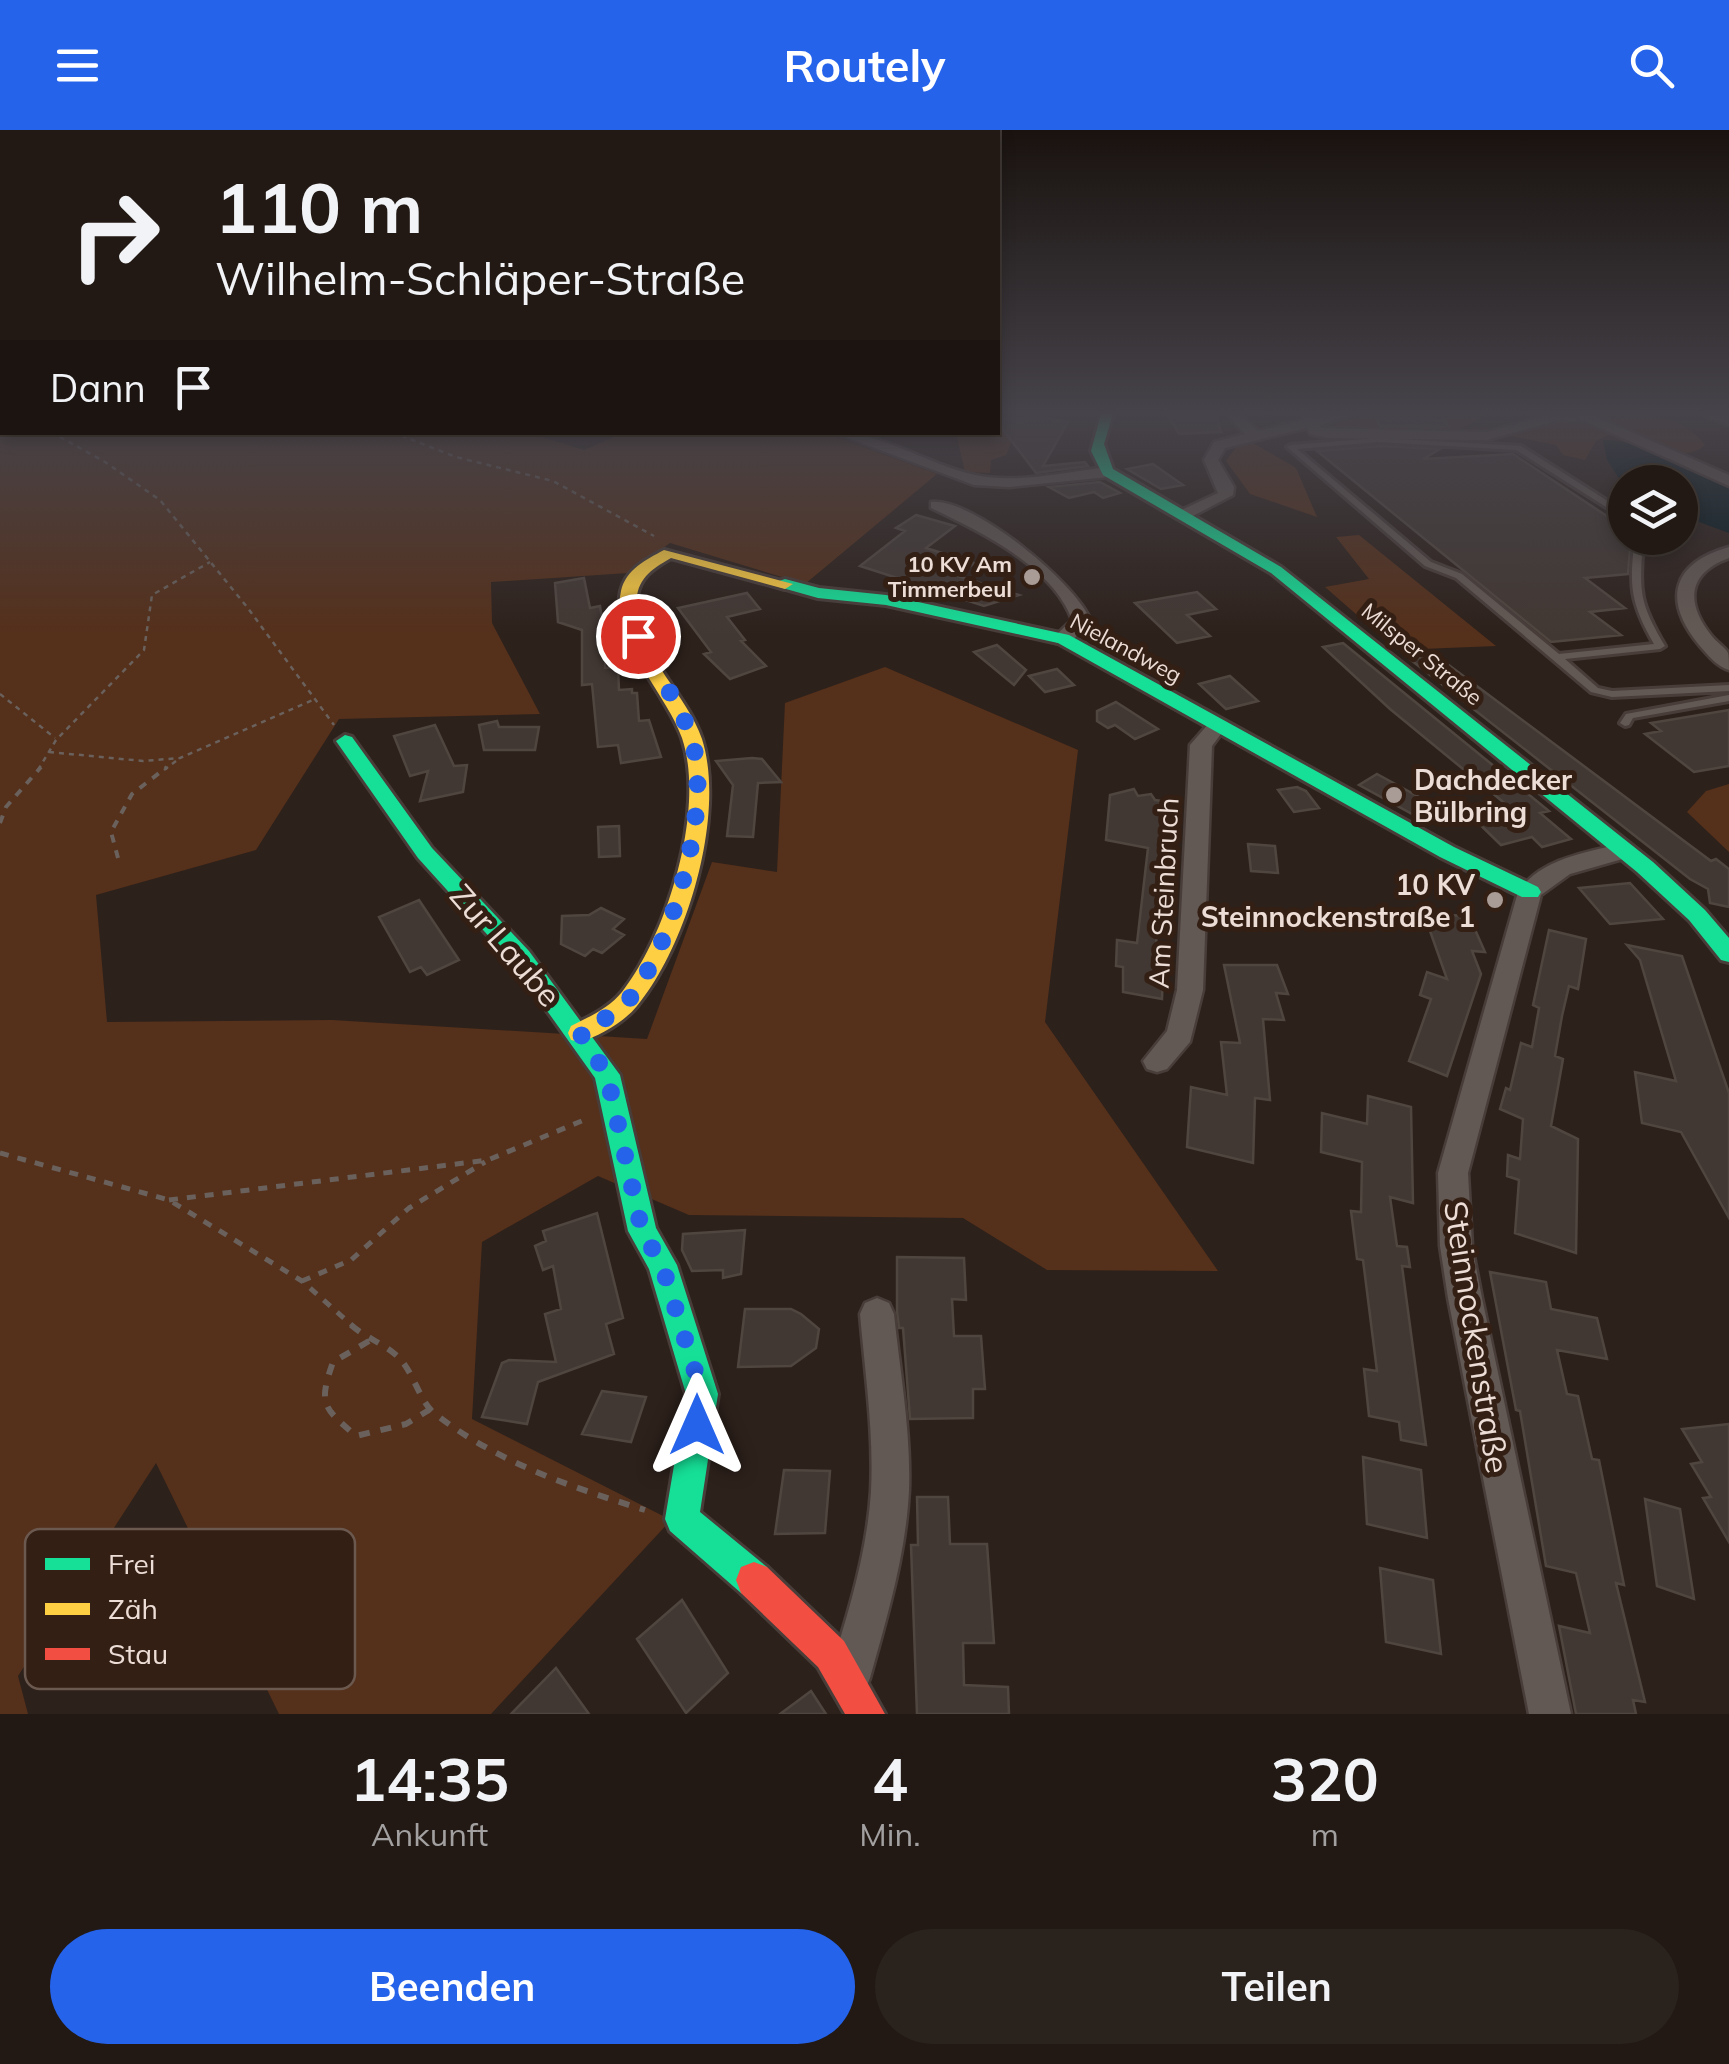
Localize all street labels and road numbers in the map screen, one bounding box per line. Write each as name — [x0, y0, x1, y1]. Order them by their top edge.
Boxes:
street label: Milsper Straße — [1356, 597, 1488, 711]
street label: Nielandweg — [1065, 607, 1187, 689]
street label: Am Steinbruch — [1141, 797, 1185, 989]
street label: Zur Laube — [442, 876, 570, 1014]
street label: Steinnockenstraße — [1436, 1198, 1518, 1476]

